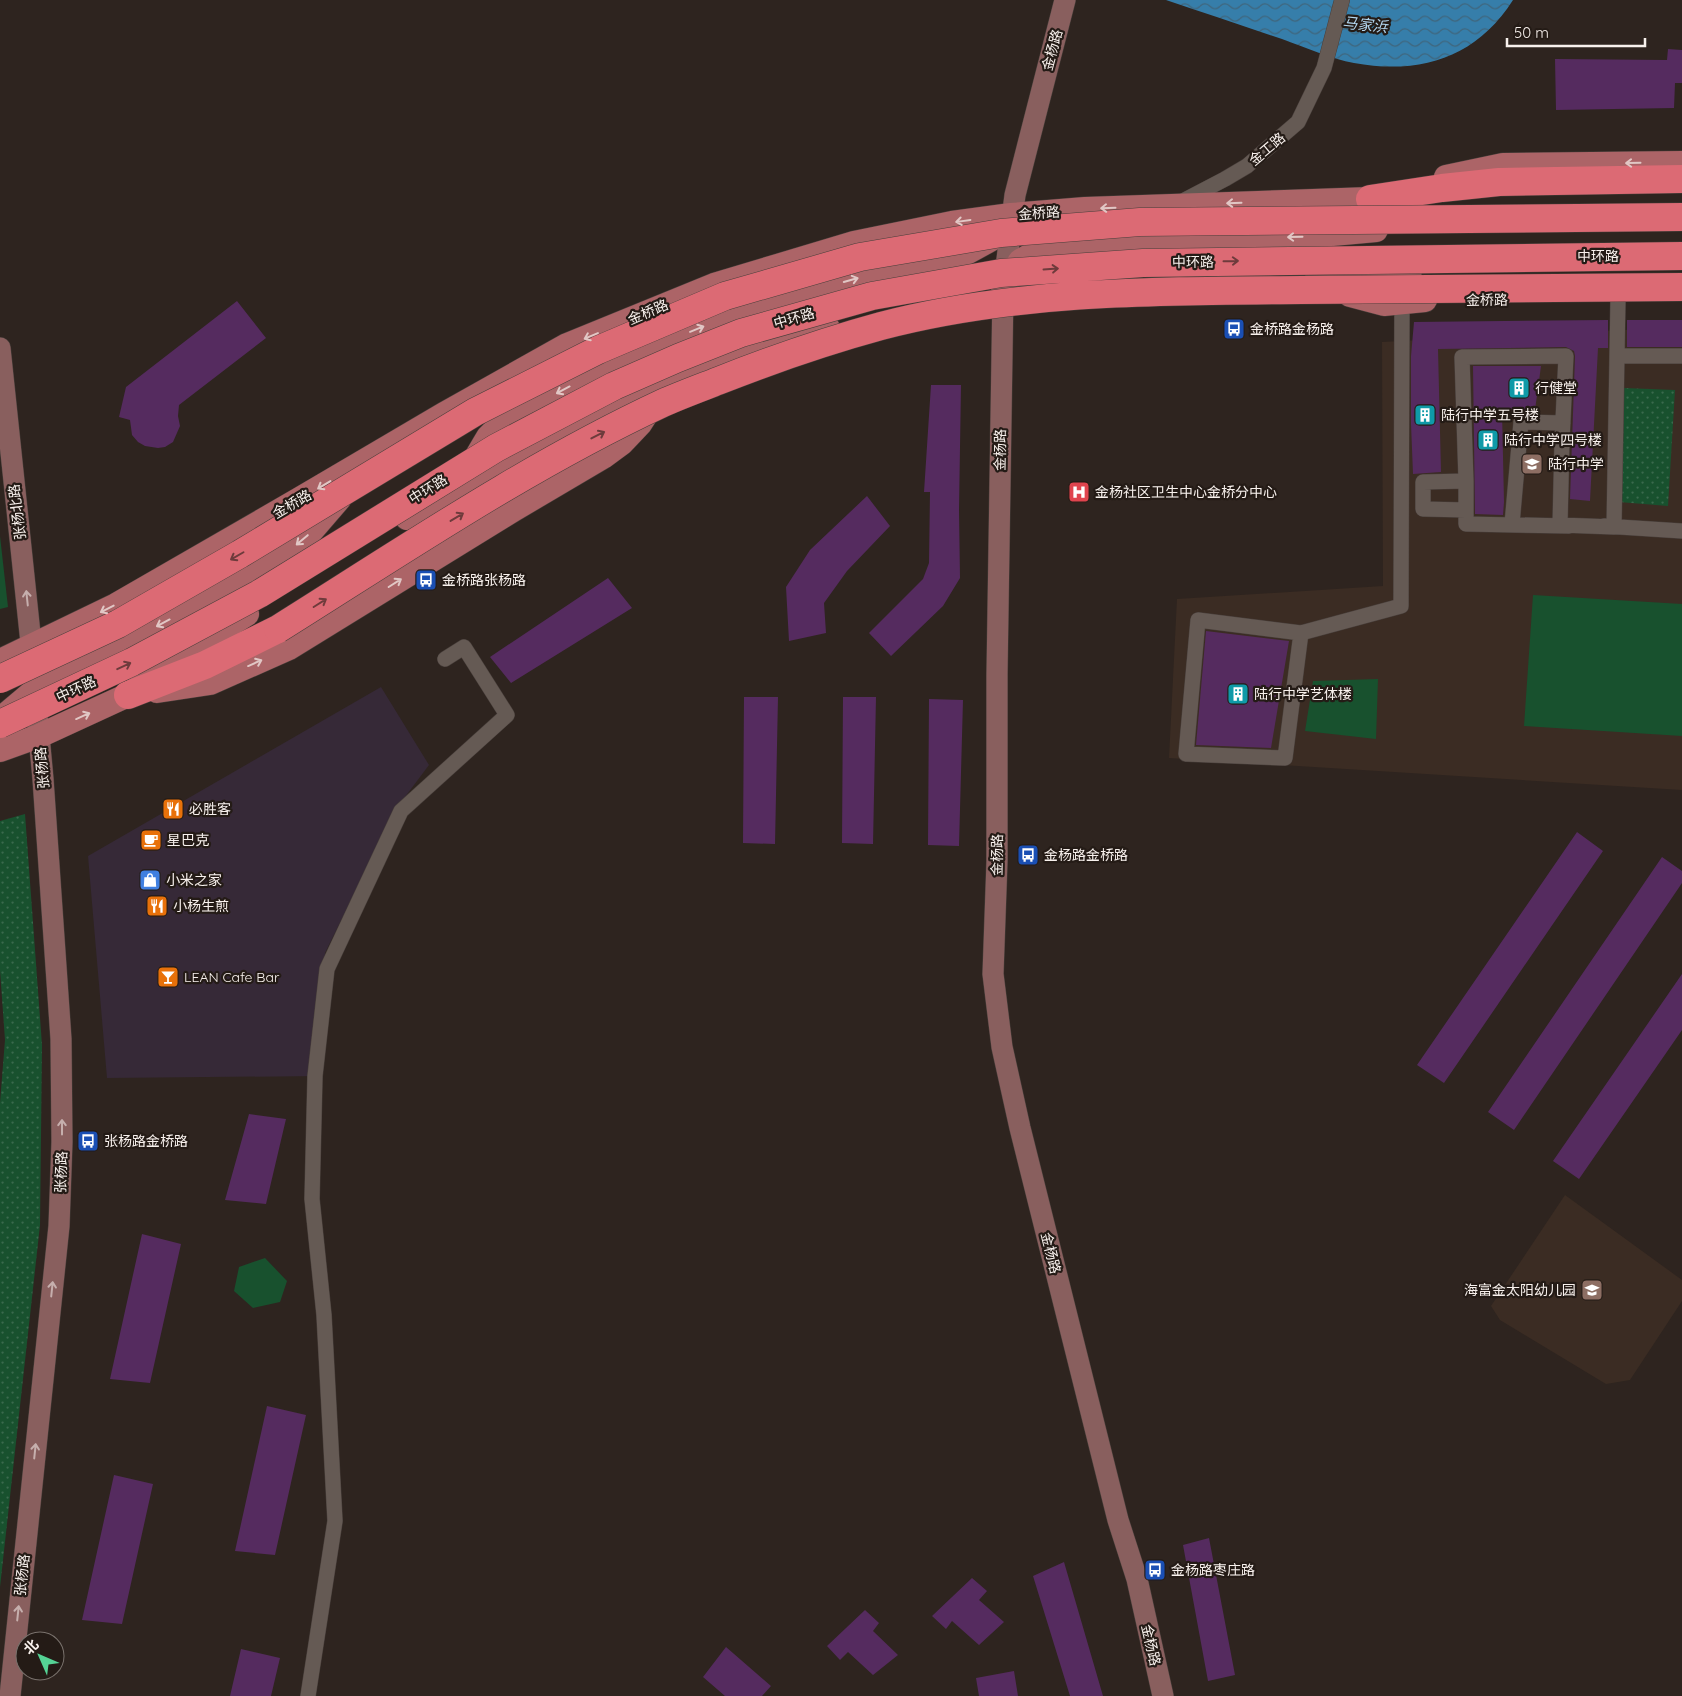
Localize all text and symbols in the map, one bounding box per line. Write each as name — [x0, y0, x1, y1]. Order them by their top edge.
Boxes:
water label: 马家浜 — [1342, 13, 1390, 37]
scale bar — [1507, 15, 1644, 47]
text: 50 m — [1514, 23, 1549, 42]
street label: 金杨路 — [1038, 27, 1066, 73]
street label: 金工路 — [1245, 129, 1289, 169]
one-way arrow — [1626, 158, 1642, 168]
one-way arrow — [1226, 198, 1242, 208]
street label: 金桥路 — [1017, 203, 1061, 223]
one-way arrow — [1101, 203, 1117, 212]
one-way arrow — [955, 217, 971, 227]
one-way arrow — [1287, 232, 1303, 242]
street label: 中环路 — [1577, 247, 1619, 265]
street label: 中环路 — [1172, 253, 1214, 271]
one-way arrow — [1222, 256, 1238, 266]
one-way arrow — [1043, 265, 1059, 274]
one-way arrow — [843, 274, 859, 284]
street label: 金桥路 — [1466, 291, 1508, 309]
street label: 金桥路 — [625, 296, 671, 328]
street label: 中环路 — [771, 304, 817, 332]
bus stop icon: 金桥路金杨路 — [1222, 317, 1246, 341]
place label: 金桥路金杨路 — [1250, 320, 1334, 338]
one-way arrow — [689, 324, 704, 334]
one-way arrow — [584, 331, 599, 341]
building icon: 行健堂 — [1507, 376, 1531, 400]
place label: 行健堂 — [1535, 379, 1577, 397]
one-way arrow — [556, 386, 570, 396]
building icon: 陆行中学五号楼 — [1413, 403, 1437, 427]
place label: 陆行中学五号楼 — [1441, 406, 1539, 424]
building icon: 陆行中学四号楼 — [1476, 428, 1500, 452]
street label: 金杨路 — [991, 429, 1009, 471]
one-way arrow — [590, 430, 605, 440]
place label: 陆行中学四号楼 — [1504, 431, 1602, 449]
school or university icon: 陆行中学 — [1520, 452, 1544, 476]
place label: 陆行中学 — [1548, 455, 1604, 473]
street label: 中环路 — [405, 470, 451, 508]
hospital icon: 金杨社区卫生中心金桥分中心 — [1067, 480, 1091, 504]
one-way arrow — [317, 481, 331, 491]
street label: 张杨北路 — [5, 483, 29, 541]
place label: 金杨社区卫生中心金桥分中心 — [1095, 483, 1277, 501]
street label: 金桥路 — [269, 486, 315, 522]
one-way arrow — [450, 512, 464, 522]
one-way arrow — [296, 534, 309, 545]
one-way arrow — [231, 551, 245, 561]
bus stop icon: 金桥路张杨路 — [414, 568, 438, 592]
place label: 金桥路张杨路 — [442, 571, 526, 589]
one-way arrow — [388, 577, 402, 587]
one-way arrow — [22, 590, 32, 606]
one-way arrow — [312, 598, 326, 608]
one-way arrow — [100, 605, 115, 614]
one-way arrow — [156, 619, 171, 629]
one-way arrow — [247, 658, 262, 668]
one-way arrow — [116, 661, 131, 671]
street label: 中环路 — [53, 672, 99, 706]
building icon: 陆行中学艺体楼 — [1226, 682, 1250, 706]
place label: 陆行中学艺体楼 — [1254, 685, 1352, 703]
one-way arrow — [75, 710, 90, 720]
street label: 张杨路 — [31, 746, 53, 790]
restaurant icon: 必胜客 — [161, 797, 185, 821]
place label: 必胜客 — [189, 800, 231, 818]
cafe icon: 星巴克 — [139, 828, 163, 852]
place label: 星巴克 — [167, 831, 209, 849]
street label: 金杨路 — [988, 834, 1006, 876]
bus stop icon: 金杨路金桥路 — [1016, 843, 1040, 867]
place label: 金杨路金桥路 — [1044, 846, 1128, 864]
shop icon: 小米之家 — [138, 868, 162, 892]
place label: 小米之家 — [166, 871, 222, 889]
restaurant icon: 小杨生煎 — [145, 894, 169, 918]
place label: 小杨生煎 — [173, 897, 229, 915]
bar icon: LEAN Cafe Bar — [156, 965, 180, 989]
place label: LEAN Cafe Bar — [184, 968, 280, 986]
one-way arrow — [57, 1120, 67, 1136]
bus stop icon: 张杨路金桥路 — [76, 1129, 100, 1153]
place label: 张杨路金桥路 — [104, 1132, 188, 1150]
street label: 张杨路 — [51, 1151, 71, 1193]
street label: 金杨路 — [1037, 1230, 1065, 1276]
school or university icon: 海富金太阳幼儿园 — [1580, 1278, 1604, 1302]
place label: 海富金太阳幼儿园 — [1464, 1281, 1576, 1299]
one-way arrow — [47, 1282, 57, 1298]
one-way arrow — [30, 1443, 40, 1459]
street label: 张杨路 — [11, 1553, 33, 1597]
bus stop icon: 金杨路枣庄路 — [1143, 1558, 1167, 1582]
place label: 金杨路枣庄路 — [1171, 1561, 1255, 1579]
one-way arrow — [13, 1605, 23, 1621]
street label: 金杨路 — [1138, 1623, 1164, 1667]
north arrow — [15, 1631, 65, 1681]
text: 北 — [19, 1635, 42, 1658]

